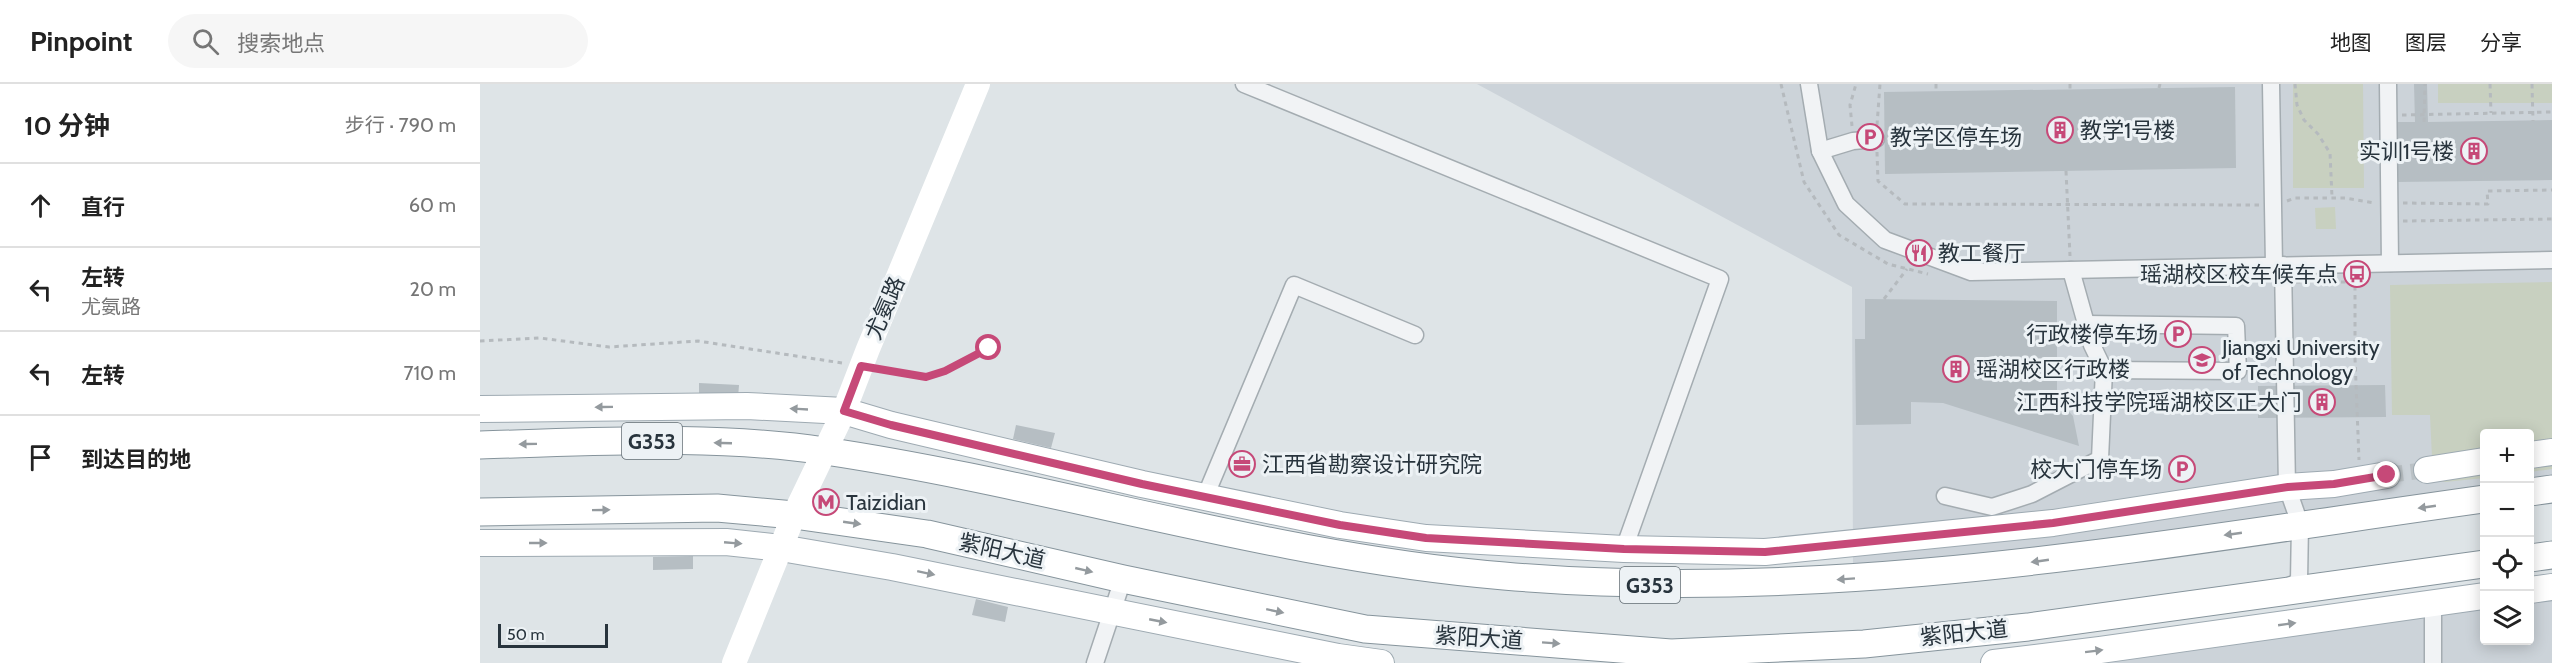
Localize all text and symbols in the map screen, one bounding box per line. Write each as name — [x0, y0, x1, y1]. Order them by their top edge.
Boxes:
search box — [168, 14, 588, 68]
text: Pinpoint — [30, 24, 132, 58]
icon: search — [189, 25, 222, 58]
text: 搜索地点 — [237, 30, 325, 57]
text: 地图 — [2330, 30, 2372, 55]
text: 图层 — [2405, 30, 2447, 55]
text: 分享 — [2480, 30, 2522, 55]
text: 10 分钟 — [24, 110, 110, 142]
text: 步行 · 790 m — [345, 113, 456, 137]
building icon: 教学1号楼 — [2045, 115, 2075, 145]
place label: 教学1号楼 — [2080, 117, 2175, 144]
parking icon: 教学区停车场 — [1855, 122, 1885, 152]
place label: 教学区停车场 — [1890, 124, 2022, 151]
building icon: 实训1号楼 — [2459, 136, 2489, 166]
place label: 实训1号楼 — [2359, 138, 2454, 165]
icon: ahead — [24, 189, 57, 222]
text: 60 m — [409, 193, 456, 217]
text: 直行 — [81, 194, 125, 221]
restaurant icon: 教工餐厅 — [1904, 238, 1934, 268]
place label: 教工餐厅 — [1938, 240, 2026, 267]
bus stop icon: 瑶湖校区校车候车点 — [2342, 259, 2372, 289]
place label: 瑶湖校区校车候车点 — [2140, 261, 2338, 288]
text: 左转 — [81, 264, 125, 291]
street label: 尤氨路 — [860, 272, 910, 344]
icon: left — [24, 273, 57, 306]
text: 20 m — [410, 277, 456, 301]
text: 尤氨路 — [81, 295, 141, 319]
parking icon: 行政楼停车场 — [2163, 319, 2193, 349]
place label: 行政楼停车场 — [2026, 321, 2158, 348]
route start — [975, 334, 1001, 360]
place label: Jiangxi University of Technology — [2221, 334, 2380, 386]
school or university icon: Jiangxi University of Technology — [2187, 345, 2217, 375]
building icon: 瑶湖校区行政楼 — [1941, 354, 1971, 384]
place label: 瑶湖校区行政楼 — [1976, 356, 2130, 383]
icon: left — [24, 357, 57, 390]
text: 710 m — [403, 361, 456, 385]
text: 左转 — [81, 362, 125, 389]
building icon: 江西科技学院瑶湖校区正大门 — [2307, 387, 2337, 417]
place label: 江西科技学院瑶湖校区正大门 — [2016, 389, 2302, 416]
one-way arrow — [594, 402, 613, 412]
one-way arrow — [789, 404, 808, 413]
road number: G353 — [622, 423, 682, 459]
map controls — [2480, 429, 2534, 645]
button: + — [2480, 429, 2534, 483]
one-way arrow — [713, 438, 732, 447]
one-way arrow — [518, 439, 537, 449]
icon: arrive — [24, 441, 57, 474]
text: 到达目的地 — [81, 446, 191, 473]
office icon: 江西省勘察设计研究院 — [1227, 449, 1257, 479]
place label: 江西省勘察设计研究院 — [1262, 451, 1482, 478]
parking icon: 校大门停车场 — [2167, 454, 2197, 484]
place label: 校大门停车场 — [2030, 456, 2162, 483]
route end — [2373, 461, 2399, 487]
button: − — [2480, 483, 2534, 537]
metro station icon: Taizidian — [811, 487, 841, 517]
place label: Taizidian — [846, 489, 926, 516]
one-way arrow — [2417, 502, 2436, 511]
one-way arrow — [592, 505, 611, 515]
one-way arrow — [842, 519, 861, 528]
street label: 紫阳大道 — [956, 528, 1048, 574]
one-way arrow — [2224, 529, 2243, 538]
button: locate — [2480, 537, 2534, 591]
one-way arrow — [529, 538, 548, 548]
one-way arrow — [724, 538, 743, 548]
one-way arrow — [2031, 556, 2050, 565]
one-way arrow — [1075, 566, 1093, 576]
road number: G353 — [1620, 567, 1680, 603]
one-way arrow — [917, 569, 936, 578]
one-way arrow — [1837, 574, 1856, 584]
button: layers — [2480, 591, 2534, 645]
one-way arrow — [1265, 606, 1284, 616]
street label: 紫阳大道 — [1919, 615, 2009, 651]
one-way arrow — [1149, 617, 1168, 626]
one-way arrow — [2278, 620, 2297, 629]
scale bar — [498, 621, 608, 648]
street label: 紫阳大道 — [1434, 621, 1524, 655]
text: 50 m — [507, 625, 544, 644]
one-way arrow — [1542, 639, 1561, 648]
one-way arrow — [2085, 646, 2104, 656]

